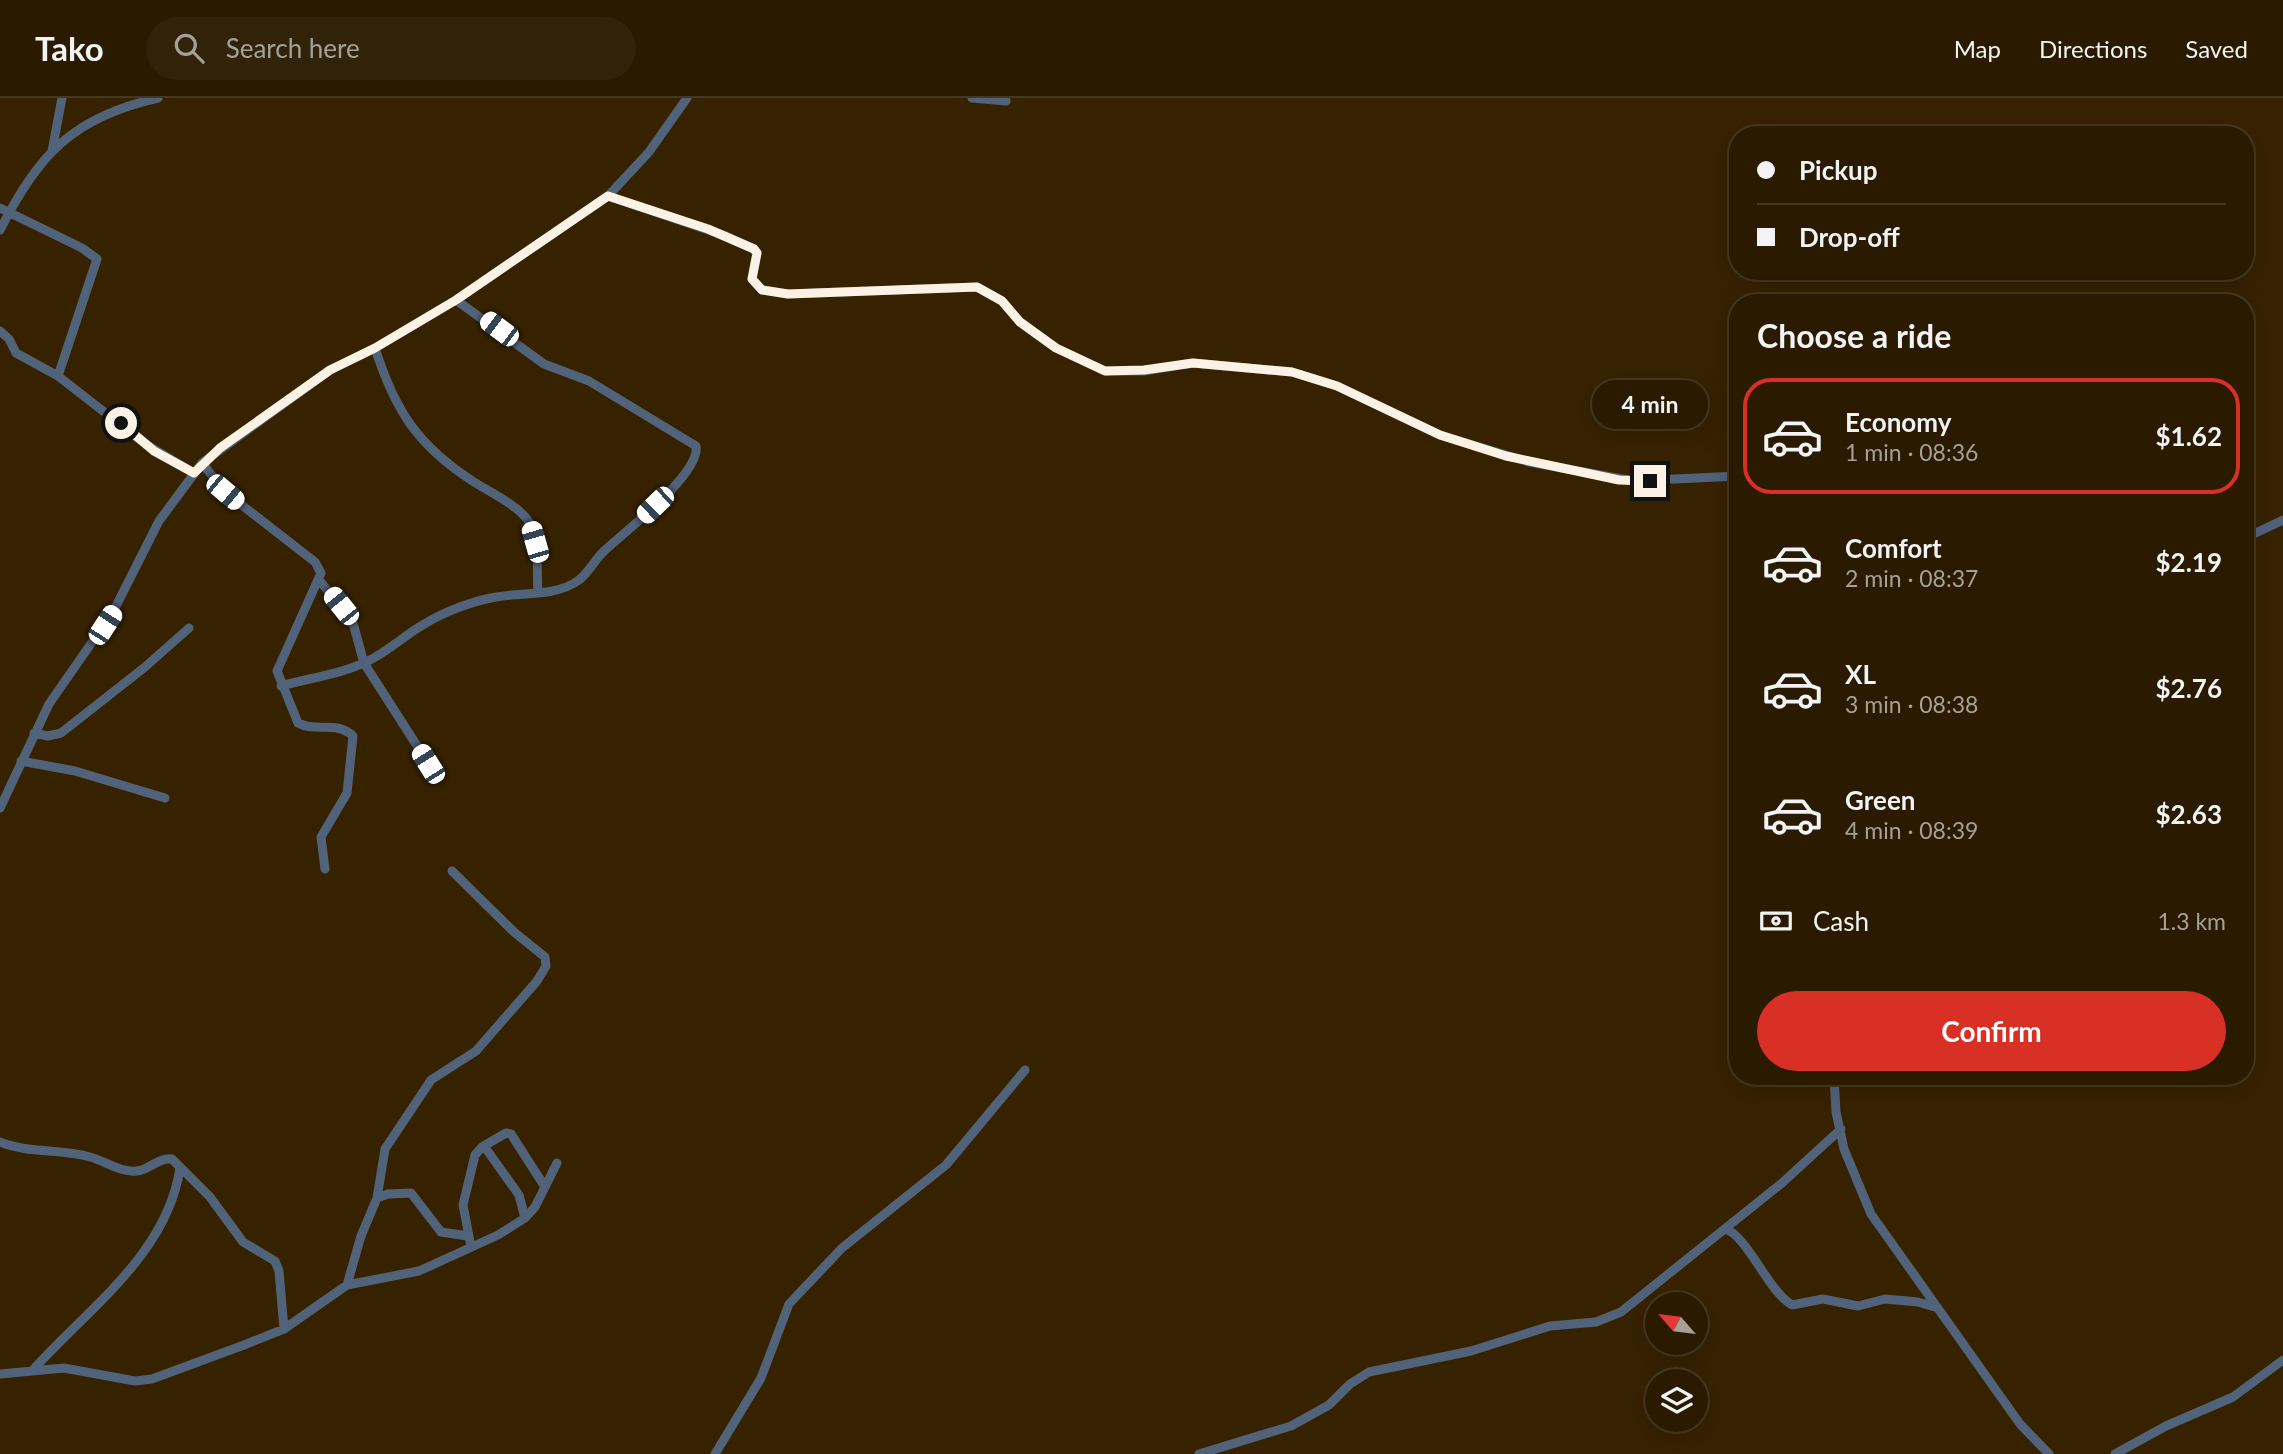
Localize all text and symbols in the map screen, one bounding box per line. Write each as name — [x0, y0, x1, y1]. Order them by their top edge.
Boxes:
search box — [146, 17, 636, 80]
text: Tako — [35, 28, 104, 68]
icon: search — [170, 29, 208, 67]
text: Search here — [226, 32, 360, 64]
text: Map — [1954, 34, 2001, 63]
text: Directions — [2039, 34, 2147, 63]
text: Saved — [2185, 34, 2248, 63]
text: Pickup — [1799, 154, 1878, 186]
text: Drop-off — [1799, 221, 1900, 253]
car — [476, 308, 523, 350]
text: Choose a ride — [1757, 316, 1951, 355]
callout: 4 min — [1592, 380, 1708, 428]
text: 4 min — [1621, 390, 1679, 418]
icon: car — [1761, 405, 1824, 468]
text: Economy — [1845, 406, 1951, 438]
route start — [105, 407, 137, 439]
text: $1.62 — [2156, 420, 2222, 452]
text: 1 min · 08:36 — [1845, 438, 1978, 466]
route end — [1634, 465, 1666, 497]
car — [203, 470, 248, 514]
car — [633, 483, 678, 527]
car — [520, 519, 551, 565]
icon: car — [1761, 531, 1824, 594]
text: Comfort — [1845, 532, 1942, 564]
text: $2.19 — [2156, 546, 2222, 578]
text: 2 min · 08:37 — [1845, 564, 1978, 592]
car — [320, 583, 363, 629]
car — [85, 602, 126, 648]
icon: car — [1761, 657, 1824, 720]
text: XL — [1845, 658, 1876, 690]
text: $2.76 — [2156, 672, 2222, 704]
text: 3 min · 08:38 — [1845, 690, 1978, 718]
car — [408, 741, 449, 787]
icon: car — [1761, 783, 1824, 846]
text: Green — [1845, 784, 1915, 816]
text: $2.63 — [2156, 798, 2222, 830]
text: 4 min · 08:39 — [1845, 816, 1978, 844]
icon: cash — [1757, 902, 1795, 940]
text: Cash — [1813, 905, 1869, 937]
text: 1.3 km — [2157, 907, 2226, 935]
button: Confirm — [1757, 991, 2226, 1071]
north arrow — [1645, 1292, 1708, 1354]
map controls — [1645, 1292, 1708, 1432]
button: layers — [1645, 1369, 1708, 1432]

